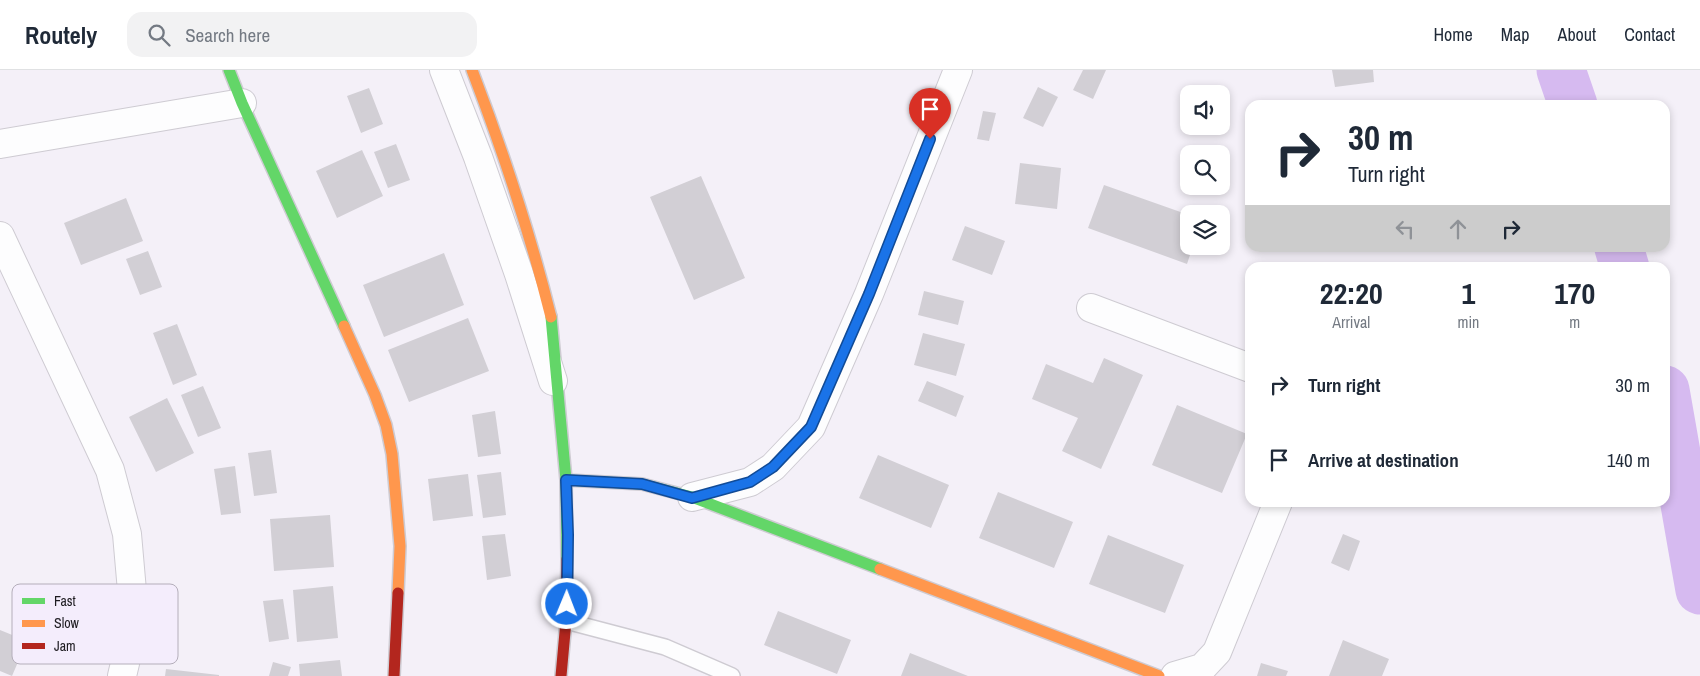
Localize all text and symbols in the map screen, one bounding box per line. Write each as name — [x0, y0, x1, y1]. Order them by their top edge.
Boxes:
search box — [127, 12, 477, 57]
text: Routely — [25, 19, 97, 51]
icon: search — [145, 21, 173, 49]
text: Search here — [185, 22, 270, 48]
text: Home — [1433, 22, 1473, 47]
text: Map — [1501, 22, 1530, 47]
text: About — [1558, 22, 1596, 47]
text: Contact — [1624, 22, 1675, 47]
map controls — [1180, 85, 1230, 255]
button: sound — [1180, 85, 1230, 135]
pin — [909, 88, 951, 139]
icon: arrive — [916, 95, 944, 123]
text: 30 m — [1348, 114, 1413, 161]
icon: right — [1265, 120, 1330, 185]
button: search — [1180, 145, 1230, 195]
text: Turn right — [1348, 159, 1425, 189]
button: layers — [1180, 205, 1230, 255]
icon: left — [1391, 215, 1419, 243]
icon: ahead — [1444, 215, 1472, 243]
icon: right — [1497, 215, 1525, 243]
text: 22:20 — [1320, 273, 1383, 313]
text: 1 — [1462, 273, 1475, 313]
text: 170 — [1554, 273, 1595, 313]
text: Arrival — [1332, 311, 1370, 333]
text: min — [1457, 311, 1479, 333]
text: m — [1569, 311, 1580, 333]
icon: right — [1265, 371, 1293, 399]
text: Turn right — [1308, 372, 1380, 398]
text: 30 m — [1615, 372, 1650, 398]
icon: arrive — [1265, 446, 1293, 474]
text: Arrive at destination — [1308, 447, 1459, 473]
text: 140 m — [1607, 447, 1650, 473]
position arrow — [540, 577, 592, 629]
legend — [12, 584, 178, 664]
text: Fast — [54, 592, 76, 610]
text: Slow — [54, 614, 80, 632]
text: Jam — [54, 637, 76, 655]

